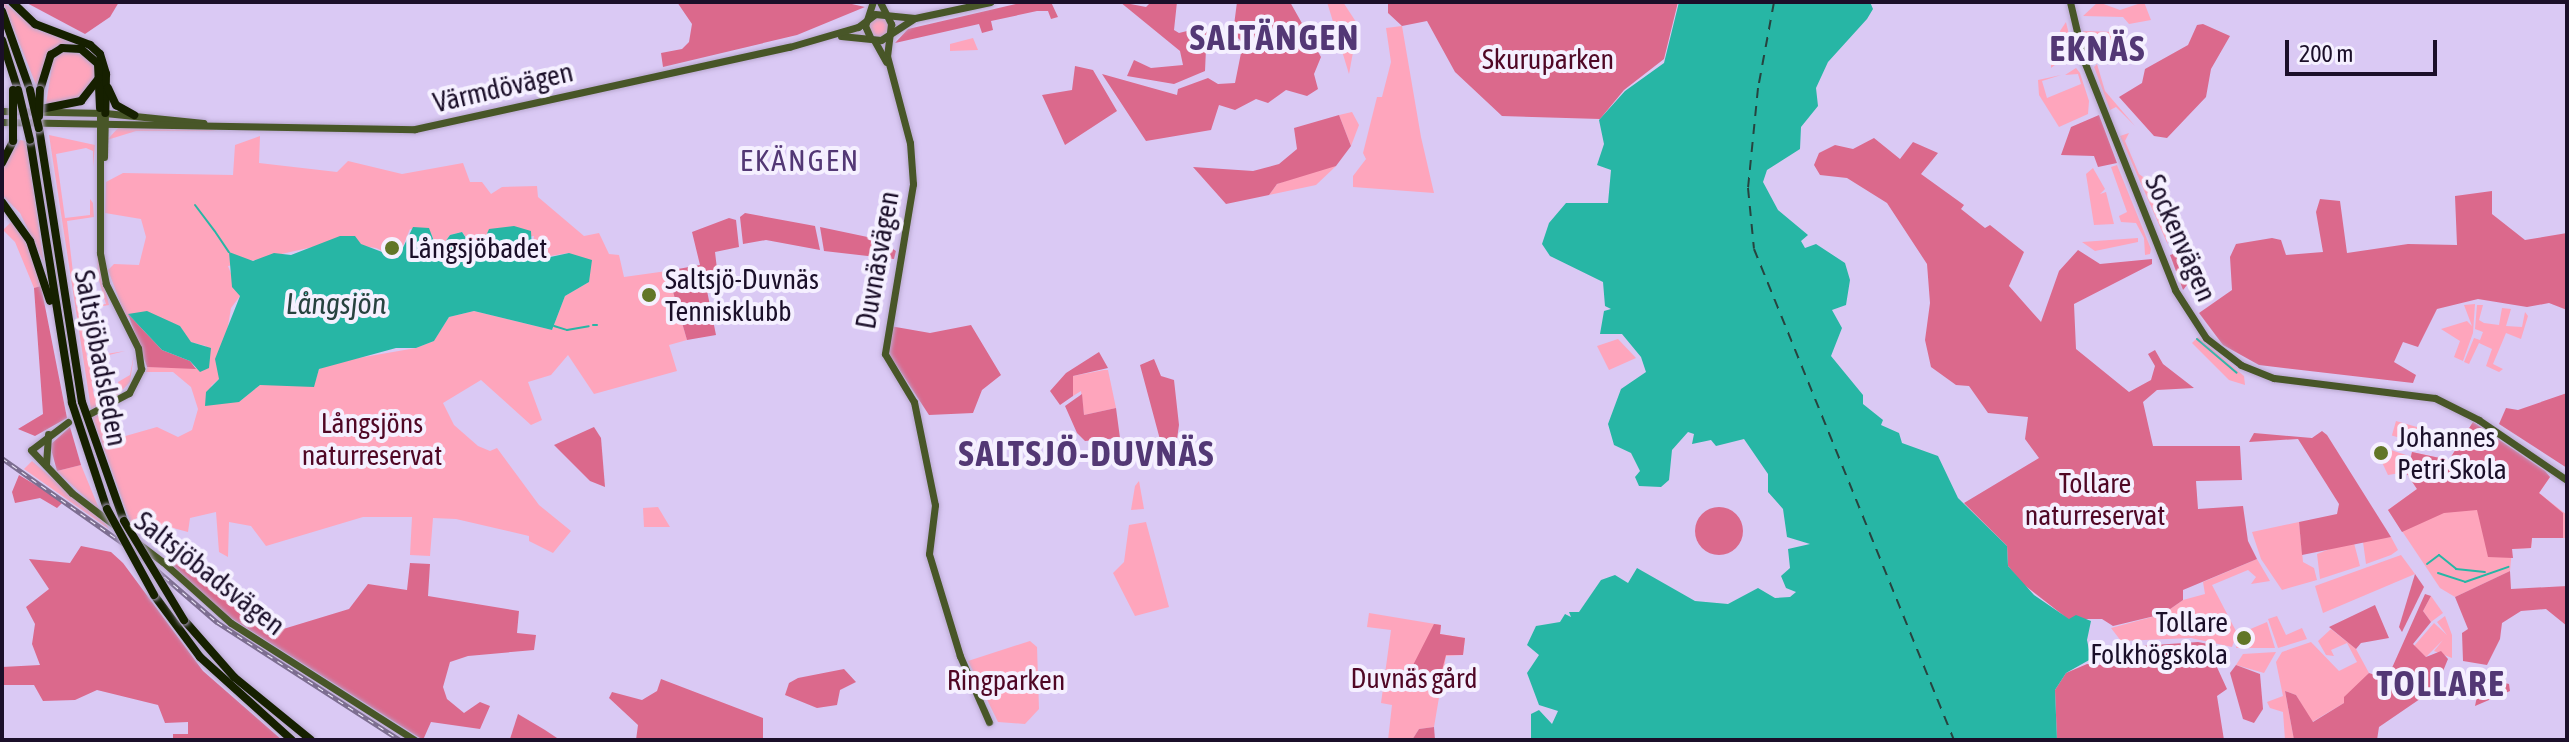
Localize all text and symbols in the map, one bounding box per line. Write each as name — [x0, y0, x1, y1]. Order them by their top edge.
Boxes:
district label: SALTÄNGEN — [1190, 16, 1360, 60]
scale bar — [2289, 24, 2441, 74]
district label: EKNÄS — [2050, 27, 2146, 71]
text: 200 m — [2299, 40, 2353, 67]
park label: Skuruparken — [1482, 42, 1614, 76]
street label: Värmdövägen — [430, 55, 576, 119]
district label: EKÄNGEN — [740, 142, 860, 178]
street label: Sockenvägen — [2138, 169, 2224, 307]
street label: Duvnäsvägen — [848, 189, 906, 331]
place label: Långsjöbadet — [408, 231, 547, 265]
marker: Långsjöbadet — [383, 239, 401, 257]
place label: Saltsjö-Duvnäs Tennisklubb — [665, 262, 819, 328]
street label: Saltsjöbadsleden — [67, 267, 135, 449]
water label: Långsjön — [286, 285, 386, 321]
marker: Saltsjö-Duvnäs Tennisklubb — [640, 286, 658, 304]
park label: Långsjöns naturreservat — [302, 406, 442, 472]
place label: Johannes Petri Skola — [2397, 420, 2507, 486]
district label: SALTSJÖ-DUVNÄS — [959, 432, 1215, 476]
marker: Johannes Petri Skola — [2372, 444, 2390, 462]
park label: Tollare naturreservat — [2025, 466, 2165, 532]
street label: Saltsjöbadsvägen — [128, 504, 292, 642]
place label: Tollare Folkhögskola — [2090, 605, 2228, 671]
marker: Tollare Folkhögskola — [2235, 629, 2253, 647]
park label: Duvnäs gård — [1350, 661, 1478, 695]
district label: TOLLARE — [2377, 662, 2505, 706]
park label: Ringparken — [947, 663, 1065, 697]

